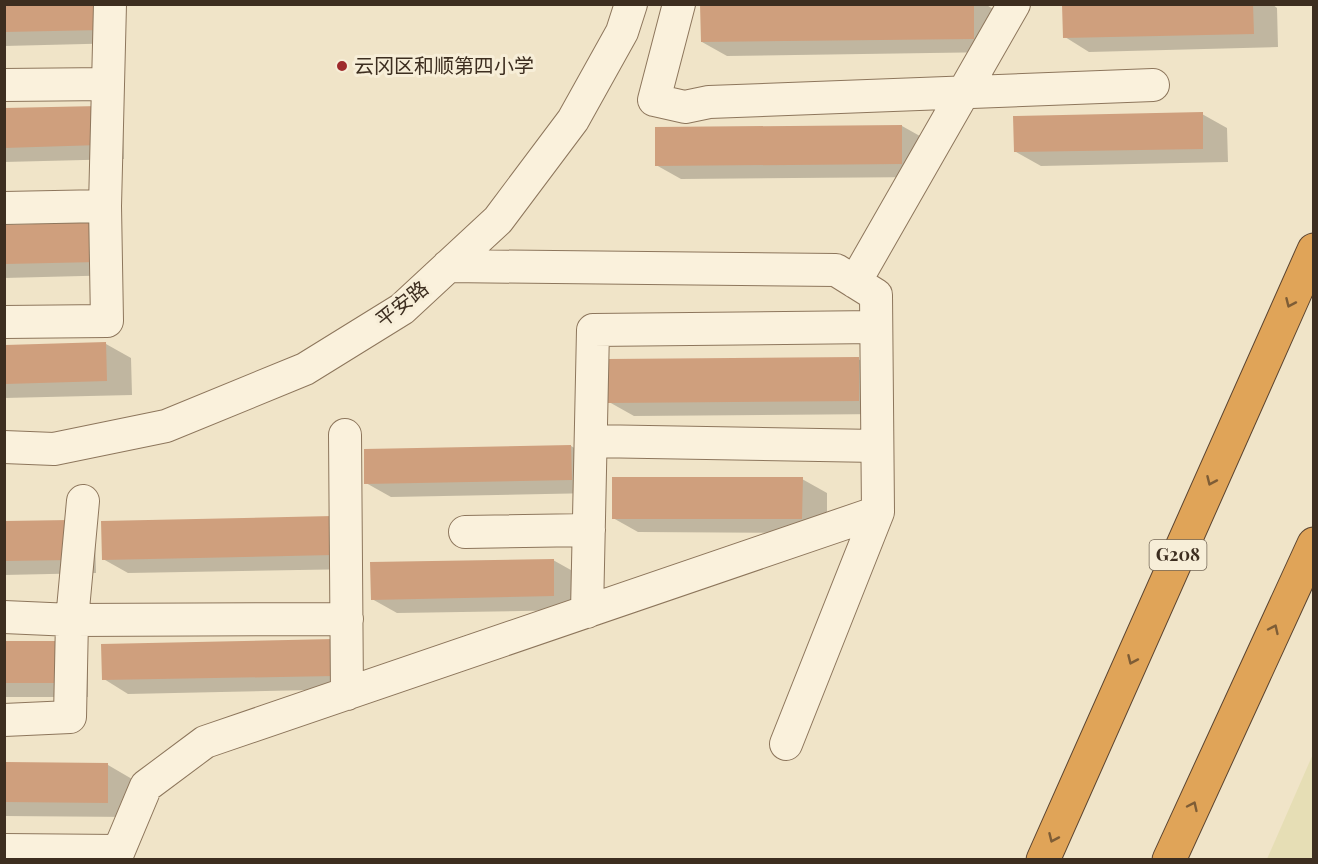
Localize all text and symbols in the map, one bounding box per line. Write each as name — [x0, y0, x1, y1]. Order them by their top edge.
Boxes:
place label: 云冈区和顺第四小学 — [354, 51, 534, 78]
marker: 云冈区和顺第四小学 — [335, 59, 349, 73]
street label: 平安路 — [369, 274, 433, 332]
one-way arrow — [1285, 297, 1297, 308]
one-way arrow — [1206, 475, 1218, 486]
road number: G208 — [1150, 540, 1206, 570]
one-way arrow — [1267, 625, 1279, 636]
one-way arrow — [1127, 653, 1139, 664]
one-way arrow — [1186, 802, 1198, 813]
one-way arrow — [1048, 831, 1060, 842]

